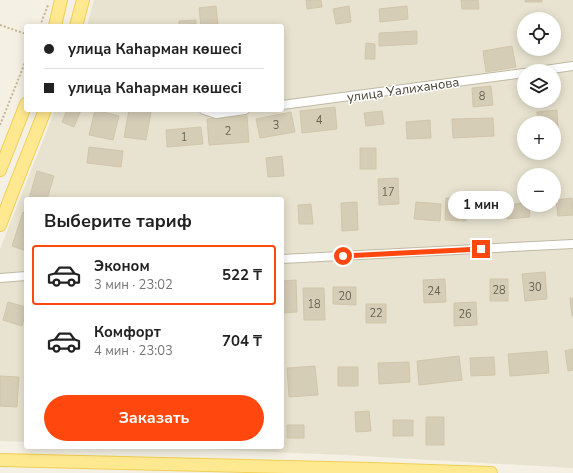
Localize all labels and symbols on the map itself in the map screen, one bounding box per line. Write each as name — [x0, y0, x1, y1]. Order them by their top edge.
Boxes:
street label: улица Уалиханова — [346, 73, 460, 107]
house number: 8 — [479, 89, 486, 104]
house number: 4 — [316, 113, 323, 128]
house number: 3 — [273, 118, 279, 133]
house number: 2 — [225, 124, 231, 139]
house number: 1 — [181, 130, 187, 145]
house number: 17 — [381, 185, 395, 200]
callout: 1 мин — [448, 191, 514, 219]
route end — [472, 240, 490, 258]
route start — [334, 247, 352, 265]
house number: 30 — [528, 280, 542, 295]
house number: 28 — [492, 283, 506, 298]
house number: 24 — [427, 284, 441, 299]
house number: 20 — [338, 289, 352, 304]
house number: 18 — [307, 297, 321, 312]
house number: 22 — [369, 306, 383, 321]
house number: 26 — [458, 307, 472, 322]

